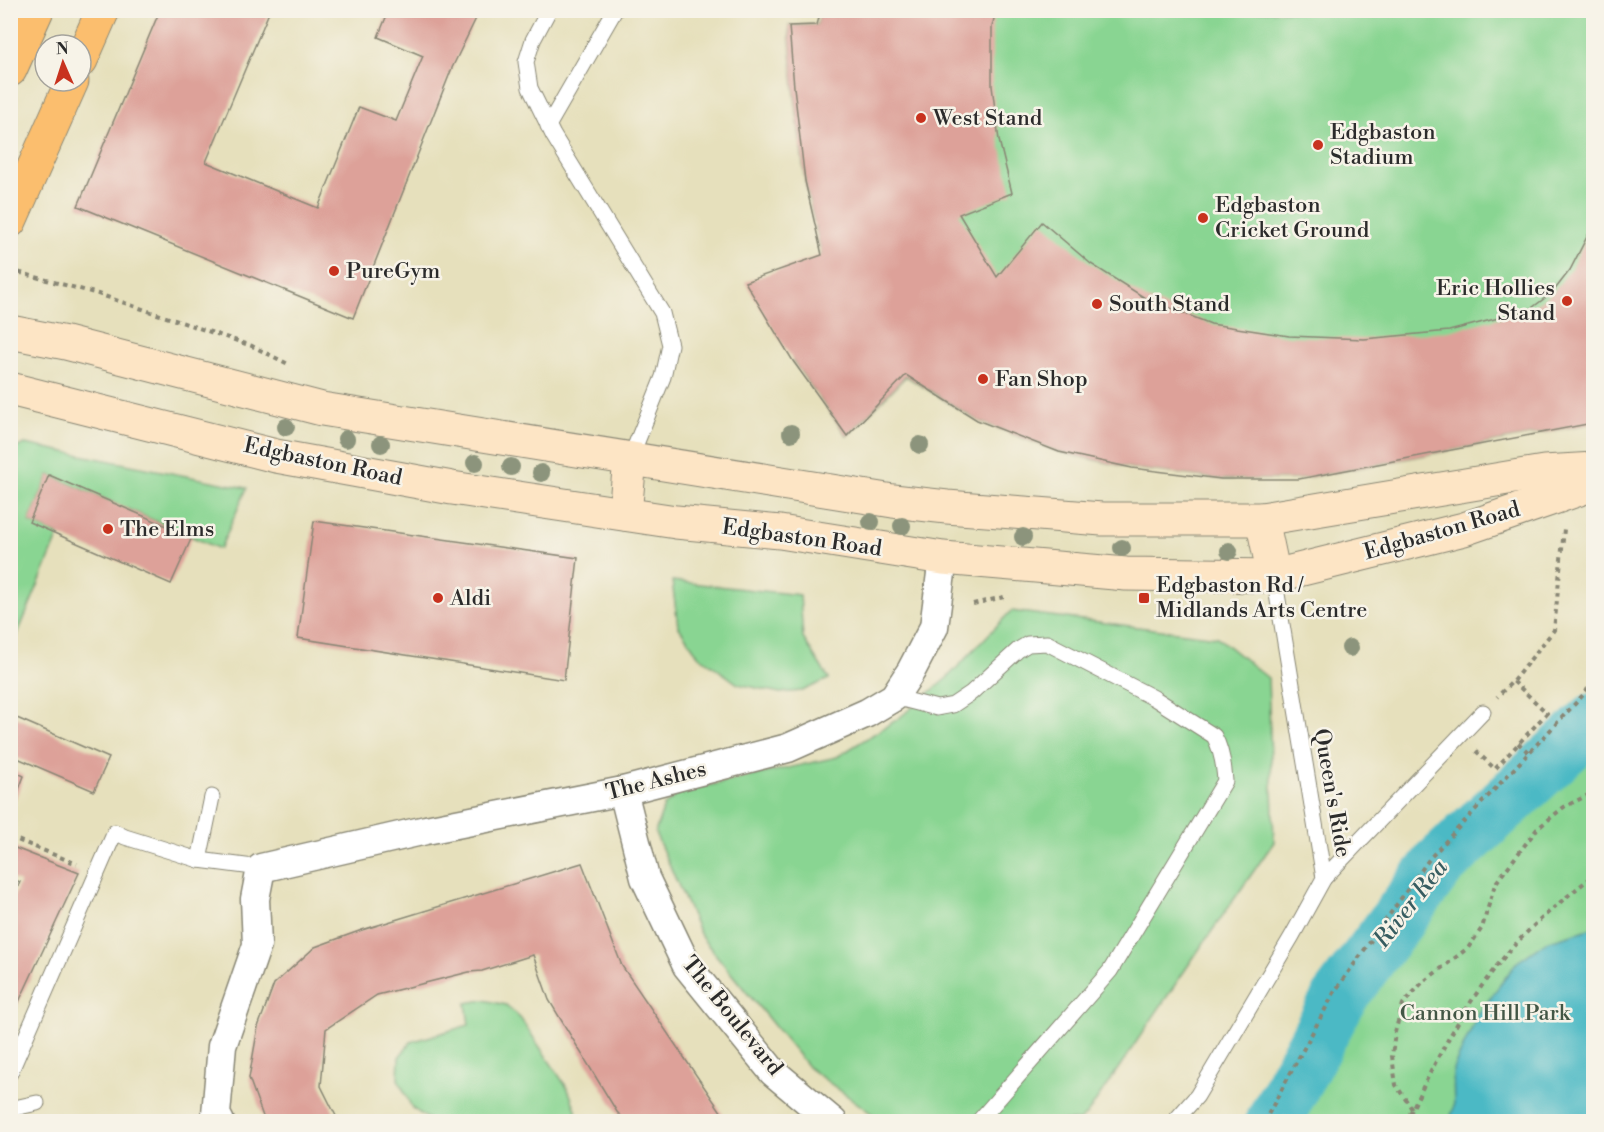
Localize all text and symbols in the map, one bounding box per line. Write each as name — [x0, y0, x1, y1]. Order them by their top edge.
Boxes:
north arrow — [33, 33, 93, 93]
text: N — [55, 39, 69, 59]
place label: West Stand — [932, 105, 1043, 132]
marker: West Stand — [914, 111, 928, 125]
place label: Edgbaston Stadium — [1330, 119, 1436, 171]
marker: Edgbaston Stadium — [1311, 138, 1325, 152]
place label: Edgbaston Cricket Ground — [1215, 192, 1370, 244]
marker: Edgbaston Cricket Ground — [1196, 211, 1210, 225]
place label: PureGym — [346, 258, 440, 285]
marker: PureGym — [327, 264, 341, 278]
place label: Eric Hollies Stand — [1436, 275, 1555, 327]
place label: South Stand — [1109, 291, 1230, 318]
marker: Eric Hollies Stand — [1560, 294, 1574, 308]
marker: South Stand — [1090, 297, 1104, 311]
place label: Fan Shop — [995, 366, 1088, 393]
marker: Fan Shop — [976, 372, 990, 386]
street label: Edgbaston Road — [241, 432, 405, 492]
street label: Edgbaston Road — [1361, 496, 1524, 566]
street label: Edgbaston Road — [720, 513, 884, 563]
place label: The Elms — [120, 516, 214, 543]
marker: The Elms — [101, 522, 115, 536]
place label: Edgbaston Rd / Midlands Arts Centre — [1156, 572, 1367, 624]
place label: Aldi — [449, 585, 491, 612]
marker: Aldi — [431, 591, 445, 605]
marker: Edgbaston Rd / Midlands Arts Centre — [1137, 591, 1151, 605]
street label: Queen's Ride — [1307, 727, 1357, 859]
street label: The Ashes — [603, 756, 709, 806]
water label: River Rea — [1367, 853, 1455, 955]
street label: The Boulevard — [676, 951, 789, 1081]
park label: Cannon Hill Park — [1400, 1000, 1572, 1027]

